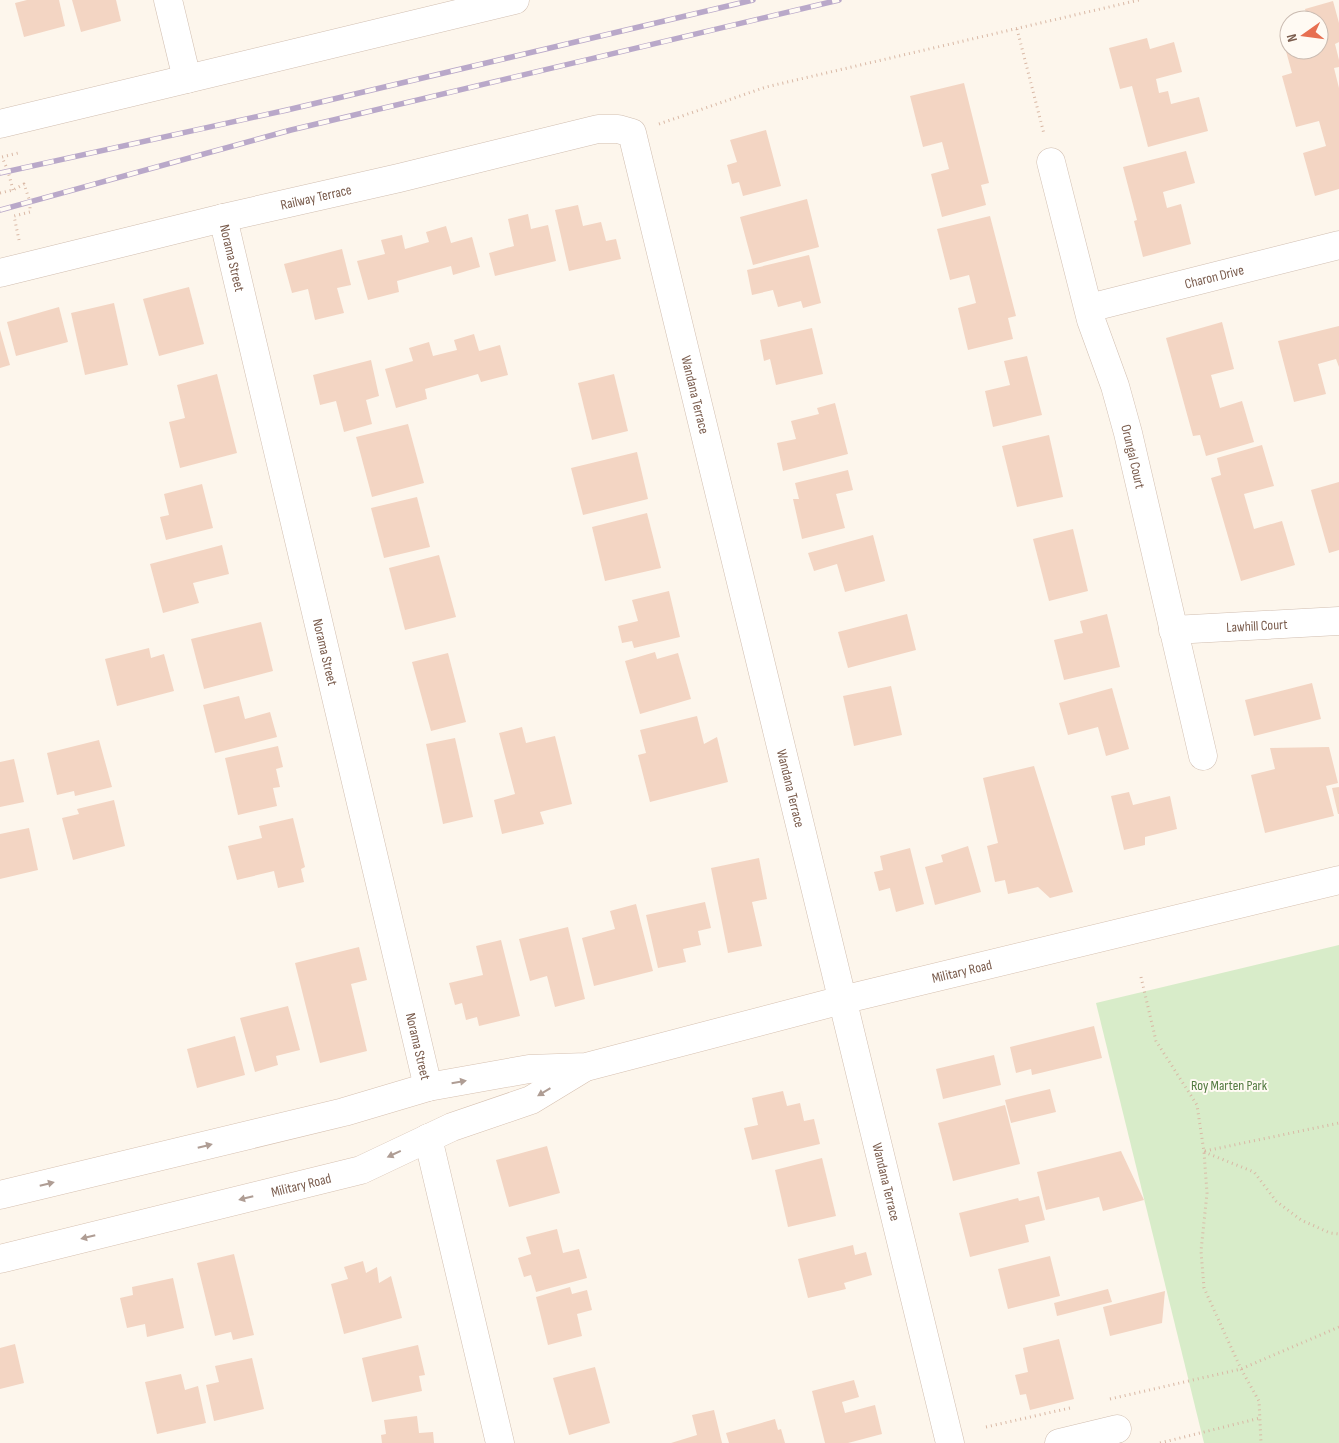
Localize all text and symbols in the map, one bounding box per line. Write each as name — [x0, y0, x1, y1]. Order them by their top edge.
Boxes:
north arrow — [1279, 10, 1329, 60]
text: N — [1283, 32, 1301, 44]
street label: Railway Terrace — [279, 181, 353, 213]
street label: Norama Street — [216, 223, 249, 293]
street label: Charon Drive — [1183, 261, 1246, 292]
street label: Wandana Terrace — [678, 354, 713, 436]
street label: Orungal Court — [1118, 422, 1149, 490]
street label: Lawhill Court — [1226, 615, 1288, 636]
street label: Norama Street — [309, 617, 342, 687]
street label: Wandana Terrace — [773, 748, 809, 829]
street label: Military Road — [930, 956, 994, 987]
street label: Norama Street — [402, 1011, 435, 1081]
one-way arrow — [451, 1077, 467, 1085]
park label: Roy Marten Park — [1191, 1077, 1268, 1094]
one-way arrow — [536, 1088, 551, 1096]
street label: Wandana Terrace — [869, 1141, 904, 1223]
one-way arrow — [198, 1142, 213, 1150]
one-way arrow — [387, 1150, 401, 1158]
street label: Military Road — [269, 1169, 333, 1200]
one-way arrow — [40, 1180, 55, 1188]
one-way arrow — [238, 1194, 253, 1202]
one-way arrow — [80, 1233, 95, 1241]

